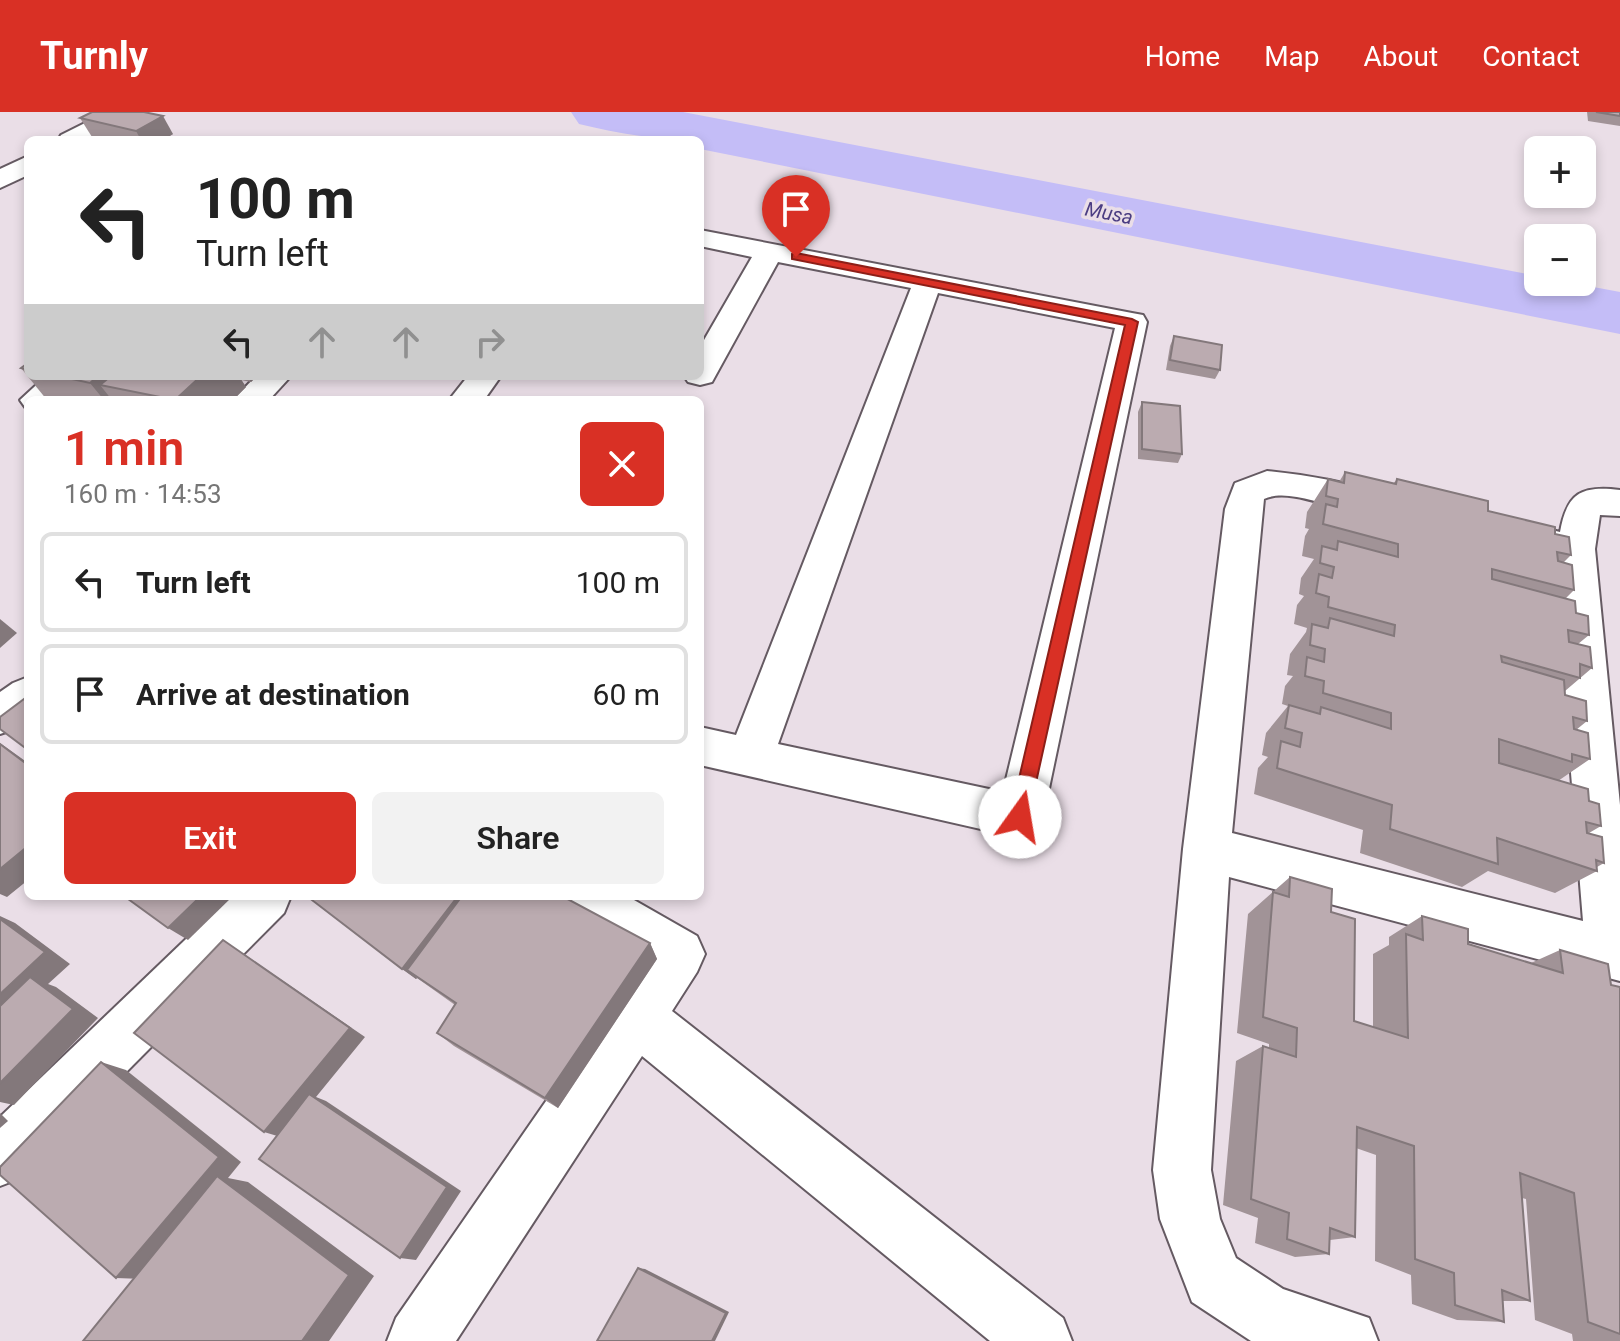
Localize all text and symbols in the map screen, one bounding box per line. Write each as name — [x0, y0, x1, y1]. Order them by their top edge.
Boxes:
text: Turnly — [40, 34, 148, 78]
text: Home — [1145, 40, 1220, 73]
text: Map — [1264, 40, 1320, 73]
text: About — [1364, 40, 1438, 73]
text: Contact — [1482, 40, 1580, 73]
map controls — [1524, 136, 1596, 296]
button: + — [1524, 136, 1596, 208]
text: 100 m — [196, 166, 355, 232]
icon: left — [64, 168, 168, 272]
pin — [762, 175, 830, 257]
icon: arrive — [774, 187, 818, 231]
water label: Musa — [1083, 197, 1135, 229]
button: − — [1524, 224, 1596, 296]
text: Turn left — [196, 233, 329, 275]
icon: left — [216, 320, 260, 364]
icon: ahead — [300, 320, 344, 364]
icon: ahead — [384, 320, 428, 364]
icon: right — [468, 320, 512, 364]
text: 1 min — [64, 420, 184, 477]
button: close — [580, 422, 664, 506]
text: 160 m · 14:53 — [64, 479, 222, 509]
icon: left — [68, 560, 112, 604]
text: Turn left — [136, 565, 251, 600]
text: 100 m — [576, 565, 660, 600]
icon: arrive — [68, 672, 112, 716]
text: Arrive at destination — [136, 677, 410, 712]
text: 60 m — [593, 677, 660, 712]
position arrow — [978, 775, 1062, 859]
button: Exit — [64, 792, 356, 884]
button: Share — [372, 792, 664, 884]

